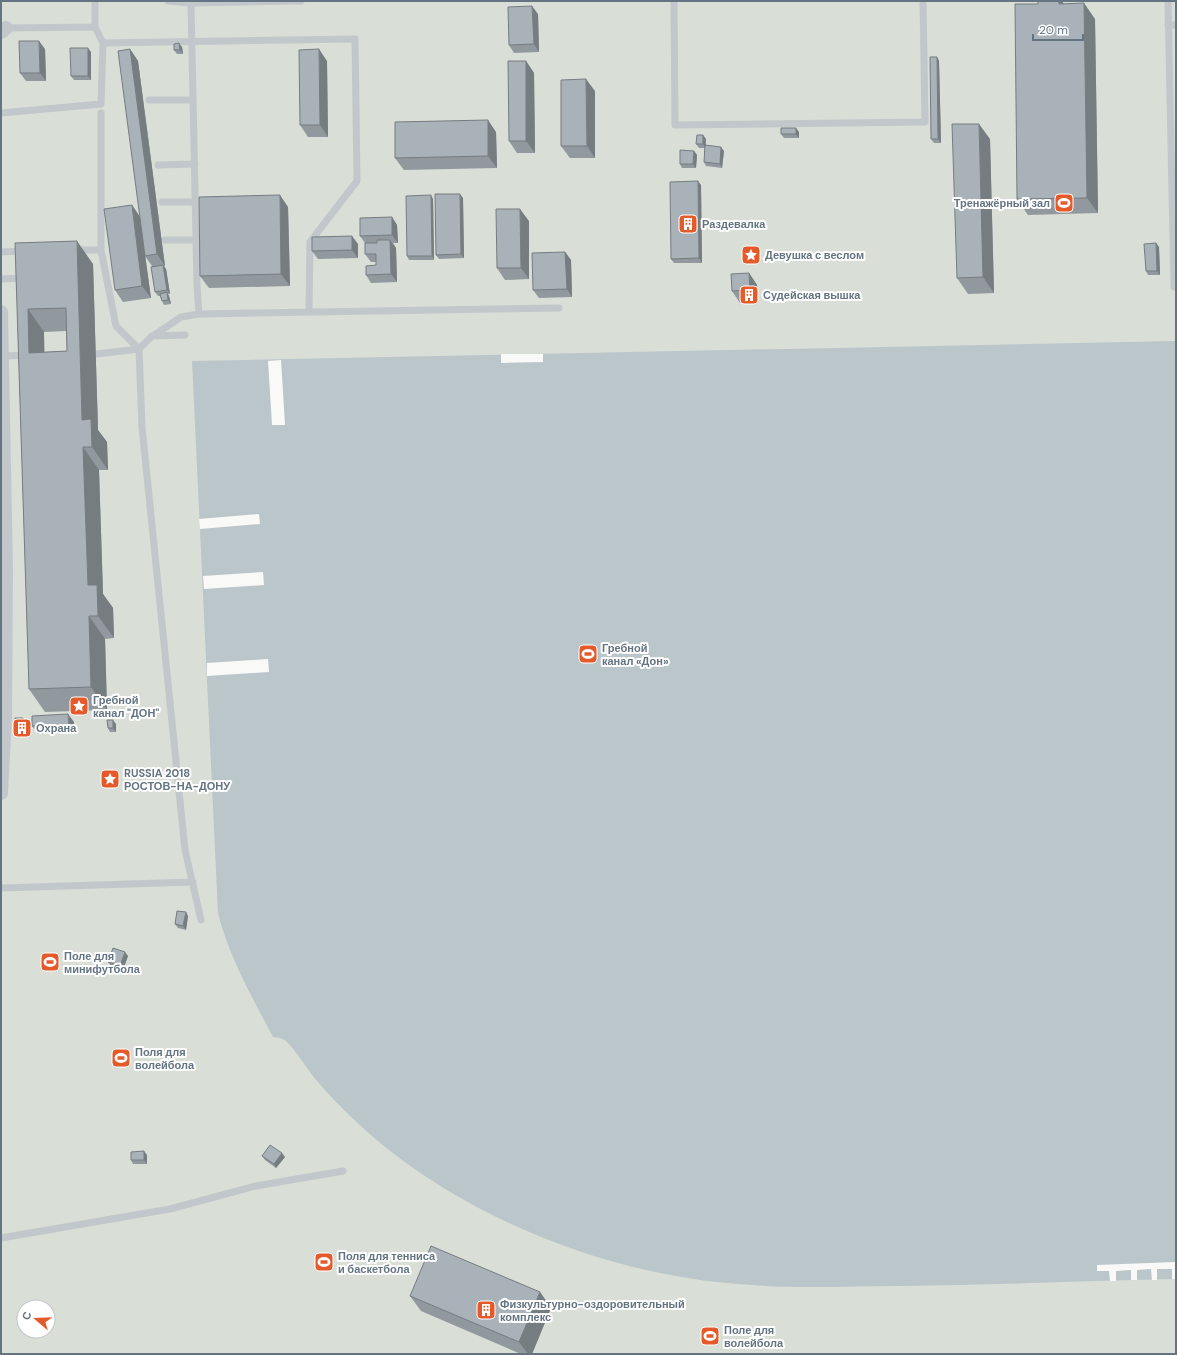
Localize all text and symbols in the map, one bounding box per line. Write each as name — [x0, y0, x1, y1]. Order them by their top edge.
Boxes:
scale bar — [1033, 16, 1083, 42]
text: 20 m — [1039, 22, 1068, 38]
sports icon: Тренажёрный зал — [1053, 192, 1075, 214]
place label: Тренажёрный зал — [954, 196, 1050, 210]
building icon: Раздевалка — [677, 213, 699, 235]
place label: Раздевалка — [702, 217, 766, 231]
place icon: Девушка с веслом — [740, 244, 762, 266]
place label: Девушка с веслом — [765, 248, 864, 262]
building icon: Судейская вышка — [738, 284, 760, 306]
place label: Судейская вышка — [763, 288, 861, 302]
place label: Гребной канал «Дон» — [602, 641, 669, 668]
sports icon: Гребной канал «Дон» — [577, 643, 599, 665]
place label: Гребной канал "ДОН" — [93, 693, 159, 720]
place icon: Гребной канал "ДОН" — [68, 695, 90, 717]
building icon: Охрана — [11, 717, 33, 739]
place label: Охрана — [36, 721, 77, 735]
place label: RUSSIA 2018 РОСТОВ-НА-ДОНУ — [124, 766, 230, 793]
place icon: RUSSIA 2018 РОСТОВ-НА-ДОНУ — [99, 768, 121, 790]
place label: Поле для минифутбола — [64, 949, 141, 976]
sports icon: Поле для минифутбола — [39, 951, 61, 973]
place label: Поля для волейбола — [135, 1045, 195, 1072]
sports icon: Поля для волейбола — [110, 1047, 132, 1069]
place label: Поля для тенниса и баскетбола — [338, 1249, 436, 1276]
sports icon: Поля для тенниса и баскетбола — [313, 1251, 335, 1273]
place label: Физкультурно-оздоровительный комплекс — [500, 1297, 685, 1324]
north arrow — [16, 1299, 56, 1339]
building icon: Физкультурно-оздоровительный комплекс — [475, 1299, 497, 1321]
text: С — [19, 1310, 34, 1322]
place label: Поле для волейбола — [724, 1323, 784, 1350]
sports icon: Поле для волейбола — [699, 1325, 721, 1347]

